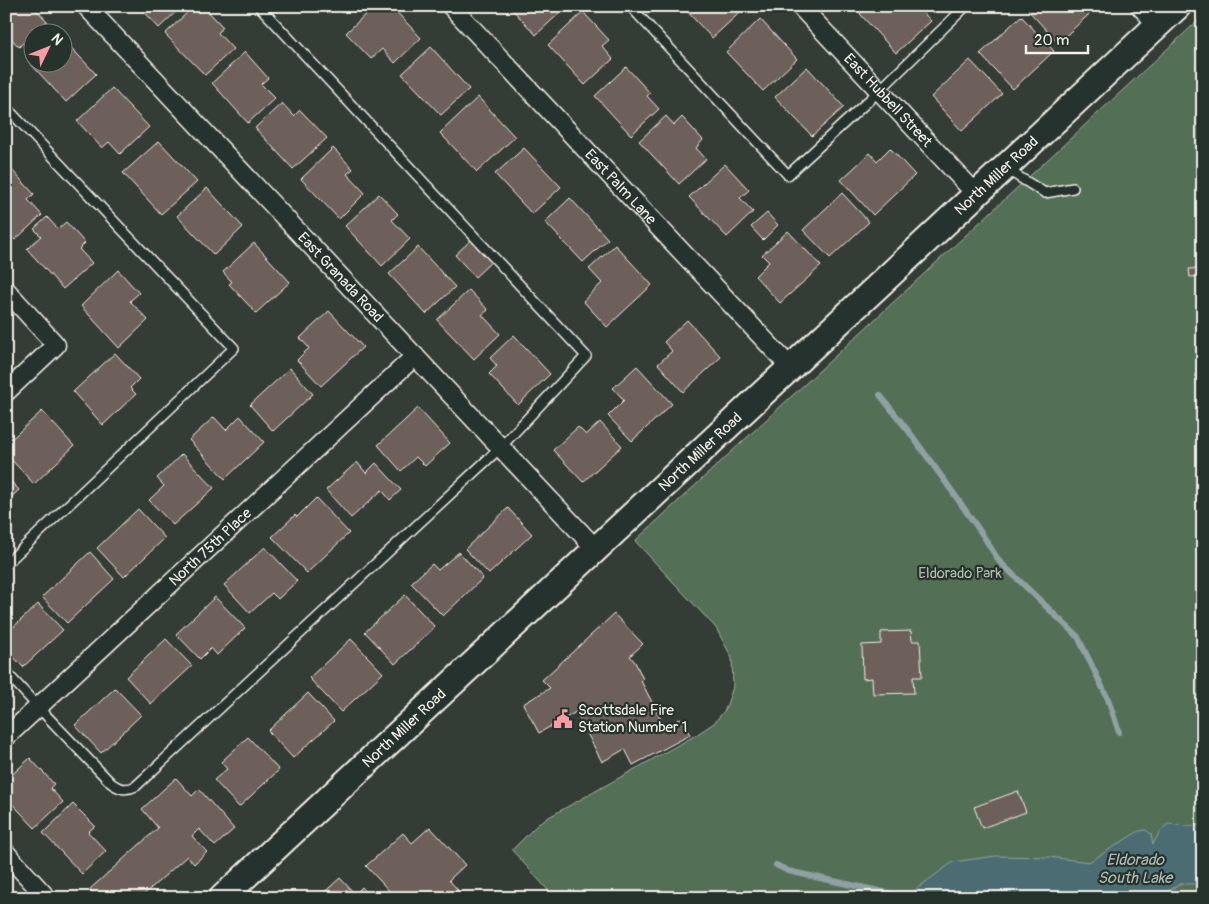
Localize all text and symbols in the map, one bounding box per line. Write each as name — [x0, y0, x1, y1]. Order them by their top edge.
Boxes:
north arrow — [22, 22, 72, 72]
scale bar — [1026, 22, 1089, 54]
text: N — [48, 30, 67, 49]
text: 20 m — [1034, 31, 1069, 50]
street label: East Hubbell Street — [839, 50, 937, 152]
street label: North Miller Road — [951, 132, 1042, 220]
street label: East Palm Lane — [580, 145, 661, 229]
street label: East Granada Road — [293, 228, 387, 327]
street label: North Miller Road — [655, 409, 746, 496]
street label: North 75th Place — [165, 504, 256, 590]
park label: Eldorado Park — [918, 564, 1002, 583]
street label: North Miller Road — [359, 685, 450, 772]
place label: Scottsdale Fire Station Number 1 — [578, 701, 687, 737]
public building icon: Scottsdale Fire Station Number 1 — [552, 708, 574, 730]
water label: Eldorado South Lake — [1098, 850, 1174, 888]

